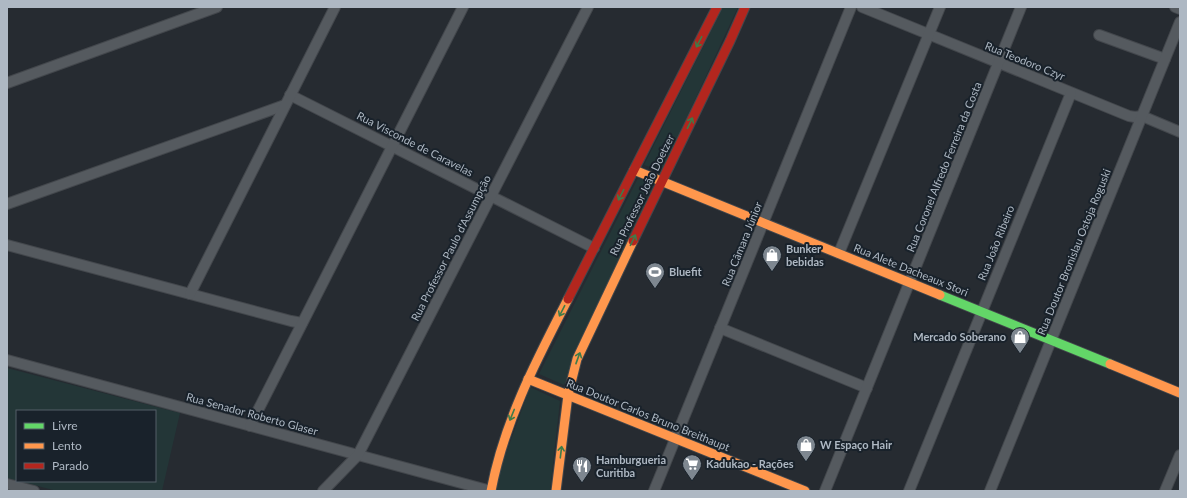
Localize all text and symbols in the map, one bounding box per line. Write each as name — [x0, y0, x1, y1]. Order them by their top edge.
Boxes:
one-way arrow — [695, 36, 702, 48]
street label: Rua Teodoro Czyr — [983, 39, 1067, 83]
street label: Rua Coronel Alfredo Ferreira da Costa — [903, 80, 984, 254]
street label: Rua Visconde de Caravelas — [355, 109, 476, 179]
one-way arrow — [687, 117, 694, 129]
street label: Rua Professor João Doetzer — [607, 132, 677, 257]
street label: Rua Doutor Bronislau Ostoja Roguski — [1034, 166, 1113, 337]
street label: Rua Professor Paulo d'Assumpção — [408, 173, 493, 323]
one-way arrow — [617, 189, 624, 201]
street label: Rua Câmara Júnior — [719, 200, 764, 288]
street label: Rua João Ribeiro — [975, 203, 1017, 282]
one-way arrow — [630, 234, 637, 246]
street label: Rua Alete Dacheaux Stori — [852, 241, 971, 299]
place label: Bunker bebidas — [786, 242, 824, 268]
shop icon: Bunker bebidas — [761, 244, 783, 272]
sports icon: Bluefit — [644, 261, 666, 289]
place label: Bluefit — [669, 265, 702, 278]
one-way arrow — [558, 305, 565, 317]
shop icon: Mercado Soberano — [1009, 326, 1031, 354]
place label: Mercado Soberano — [913, 330, 1006, 343]
one-way arrow — [575, 351, 582, 364]
street label: Rua Doutor Carlos Bruno Breithaupt — [565, 376, 732, 453]
street label: Rua Senador Roberto Glaser — [185, 390, 319, 437]
one-way arrow — [508, 408, 516, 420]
legend — [16, 410, 156, 482]
text: Livre — [52, 418, 78, 433]
shop icon: W Espaço Hair — [795, 434, 817, 462]
text: Lento — [52, 438, 82, 453]
place label: W Espaço Hair — [820, 438, 893, 451]
one-way arrow — [557, 446, 565, 459]
place label: Hamburgueria Curitiba — [596, 453, 666, 479]
supermarket icon: Kadukao - Rações — [681, 453, 703, 481]
restaurant icon: Hamburgueria Curitiba — [571, 455, 593, 483]
place label: Kadukao - Rações — [706, 457, 794, 470]
text: Parado — [52, 458, 89, 473]

